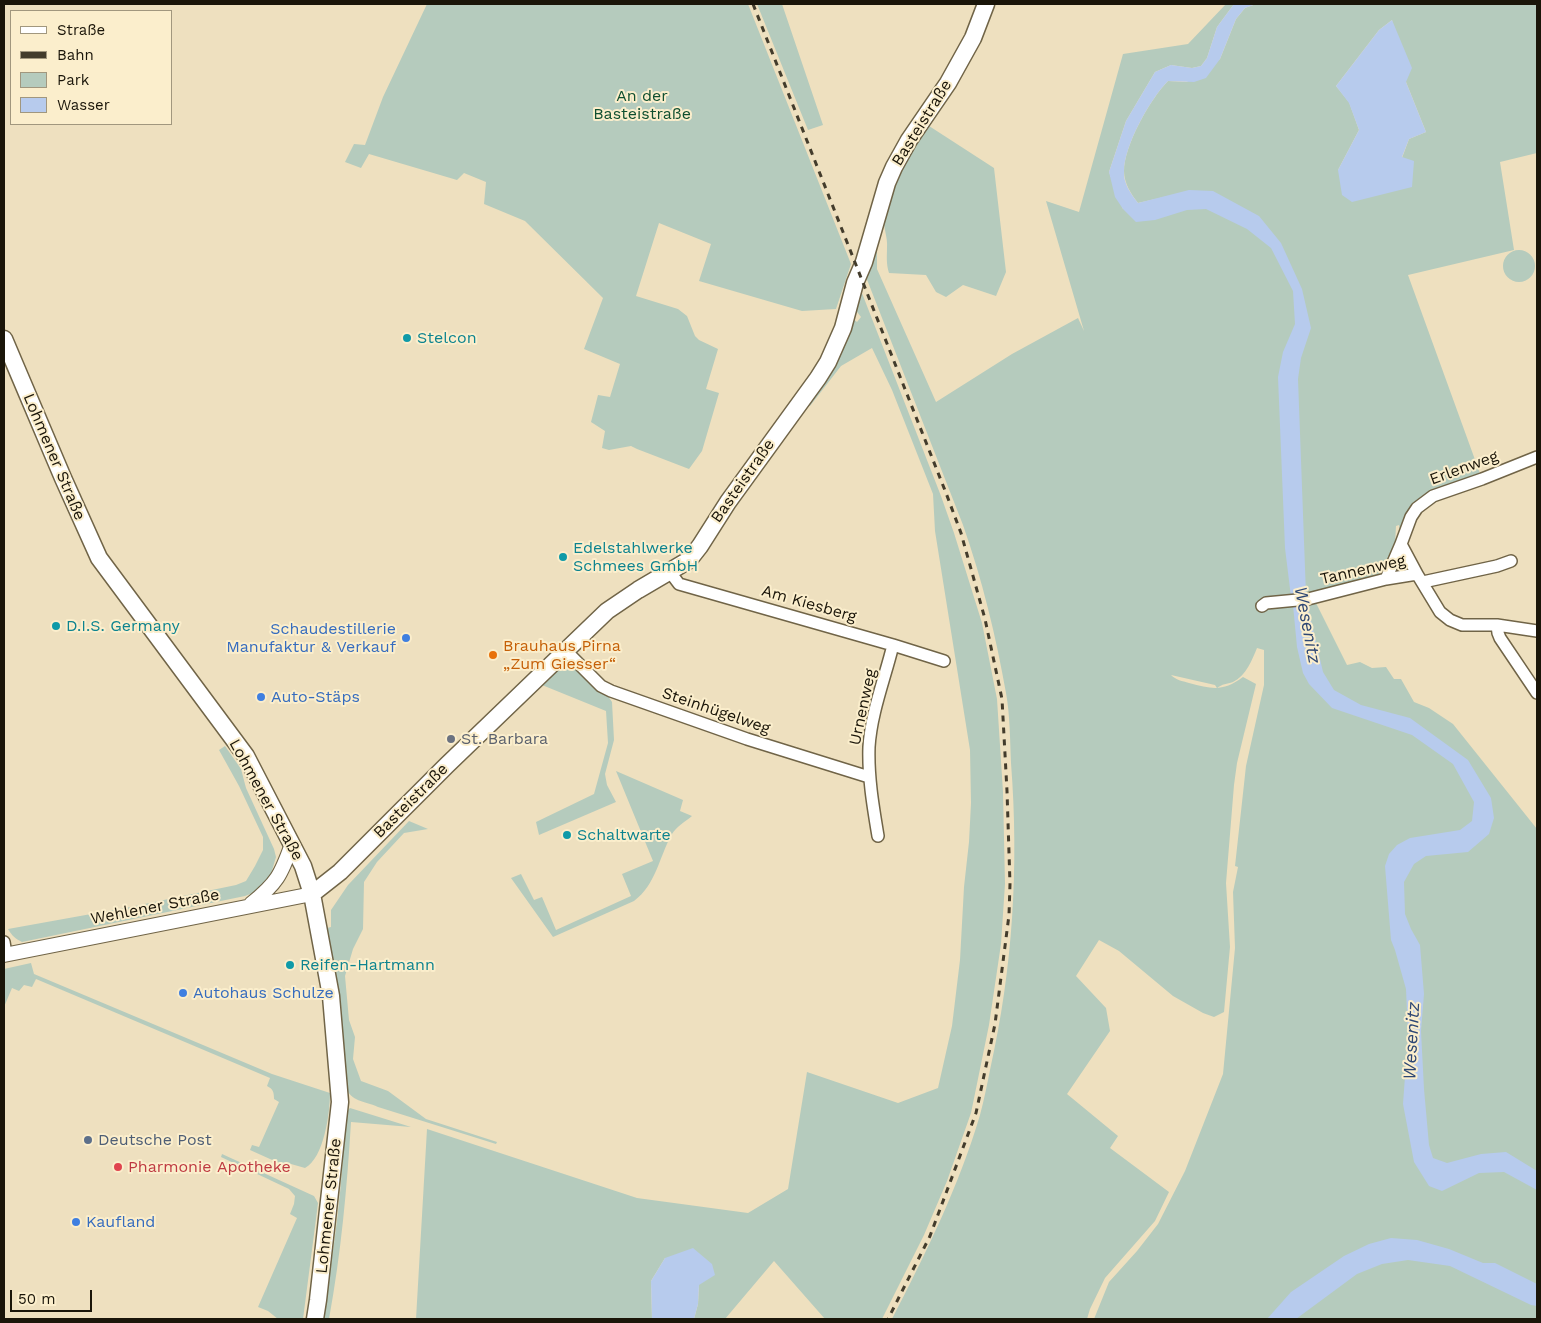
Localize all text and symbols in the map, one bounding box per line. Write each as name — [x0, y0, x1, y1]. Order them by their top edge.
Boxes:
legend — [10, 10, 172, 125]
text: Straße — [57, 21, 105, 39]
text: Bahn — [57, 46, 94, 64]
text: Park — [57, 71, 89, 89]
street label: Basteistraße — [888, 76, 956, 170]
park label: An der Basteistraße — [593, 86, 691, 124]
text: Wasser — [57, 96, 110, 114]
place label: Stelcon — [417, 328, 477, 348]
marker: Stelcon — [401, 332, 413, 344]
street label: Lohmener Straße — [19, 391, 89, 523]
street label: Basteistraße — [707, 435, 779, 527]
street label: Erlenweg — [1427, 447, 1501, 489]
place label: Edelstahlwerke Schmees GmbH — [573, 538, 698, 576]
marker: Edelstahlwerke Schmees GmbH — [557, 551, 569, 563]
street label: Tannenweg — [1319, 551, 1407, 589]
street label: Am Kiesberg — [759, 581, 859, 627]
water label: Wesenitz — [1289, 585, 1325, 665]
place label: D.I.S. Germany — [66, 616, 180, 636]
place label: Schaudestillerie Manufaktur & Verkauf — [226, 619, 396, 657]
marker: D.I.S. Germany — [50, 620, 62, 632]
marker: Schaudestillerie Manufaktur & Verkauf — [400, 632, 412, 644]
place label: Brauhaus Pirna „Zum Giesser“ — [503, 636, 621, 674]
marker: Brauhaus Pirna „Zum Giesser“ — [487, 649, 499, 661]
street label: Urnenweg — [846, 667, 880, 747]
street label: Steinhügelweg — [659, 683, 773, 739]
place label: Auto-Stäps — [271, 687, 360, 707]
marker: Auto-Stäps — [255, 691, 267, 703]
place label: St. Barbara — [461, 729, 548, 749]
marker: St. Barbara — [445, 733, 457, 745]
street label: Lohmener Straße — [225, 736, 307, 864]
street label: Basteistraße — [370, 760, 452, 842]
place label: Schaltwarte — [577, 825, 671, 845]
marker: Schaltwarte — [561, 829, 573, 841]
street label: Wehlener Straße — [89, 885, 221, 929]
place label: Reifen-Hartmann — [300, 955, 435, 975]
marker: Reifen-Hartmann — [284, 959, 296, 971]
place label: Autohaus Schulze — [193, 983, 334, 1003]
marker: Autohaus Schulze — [177, 987, 189, 999]
water label: Wesenitz — [1399, 1002, 1425, 1080]
place label: Deutsche Post — [98, 1130, 212, 1150]
marker: Deutsche Post — [82, 1134, 94, 1146]
street label: Lohmener Straße — [312, 1137, 346, 1275]
place label: Pharmonie Apotheke — [128, 1157, 291, 1177]
marker: Pharmonie Apotheke — [112, 1161, 124, 1173]
place label: Kaufland — [86, 1212, 155, 1232]
marker: Kaufland — [70, 1216, 82, 1228]
scale bar — [12, 1280, 95, 1312]
text: 50 m — [18, 1290, 55, 1308]

